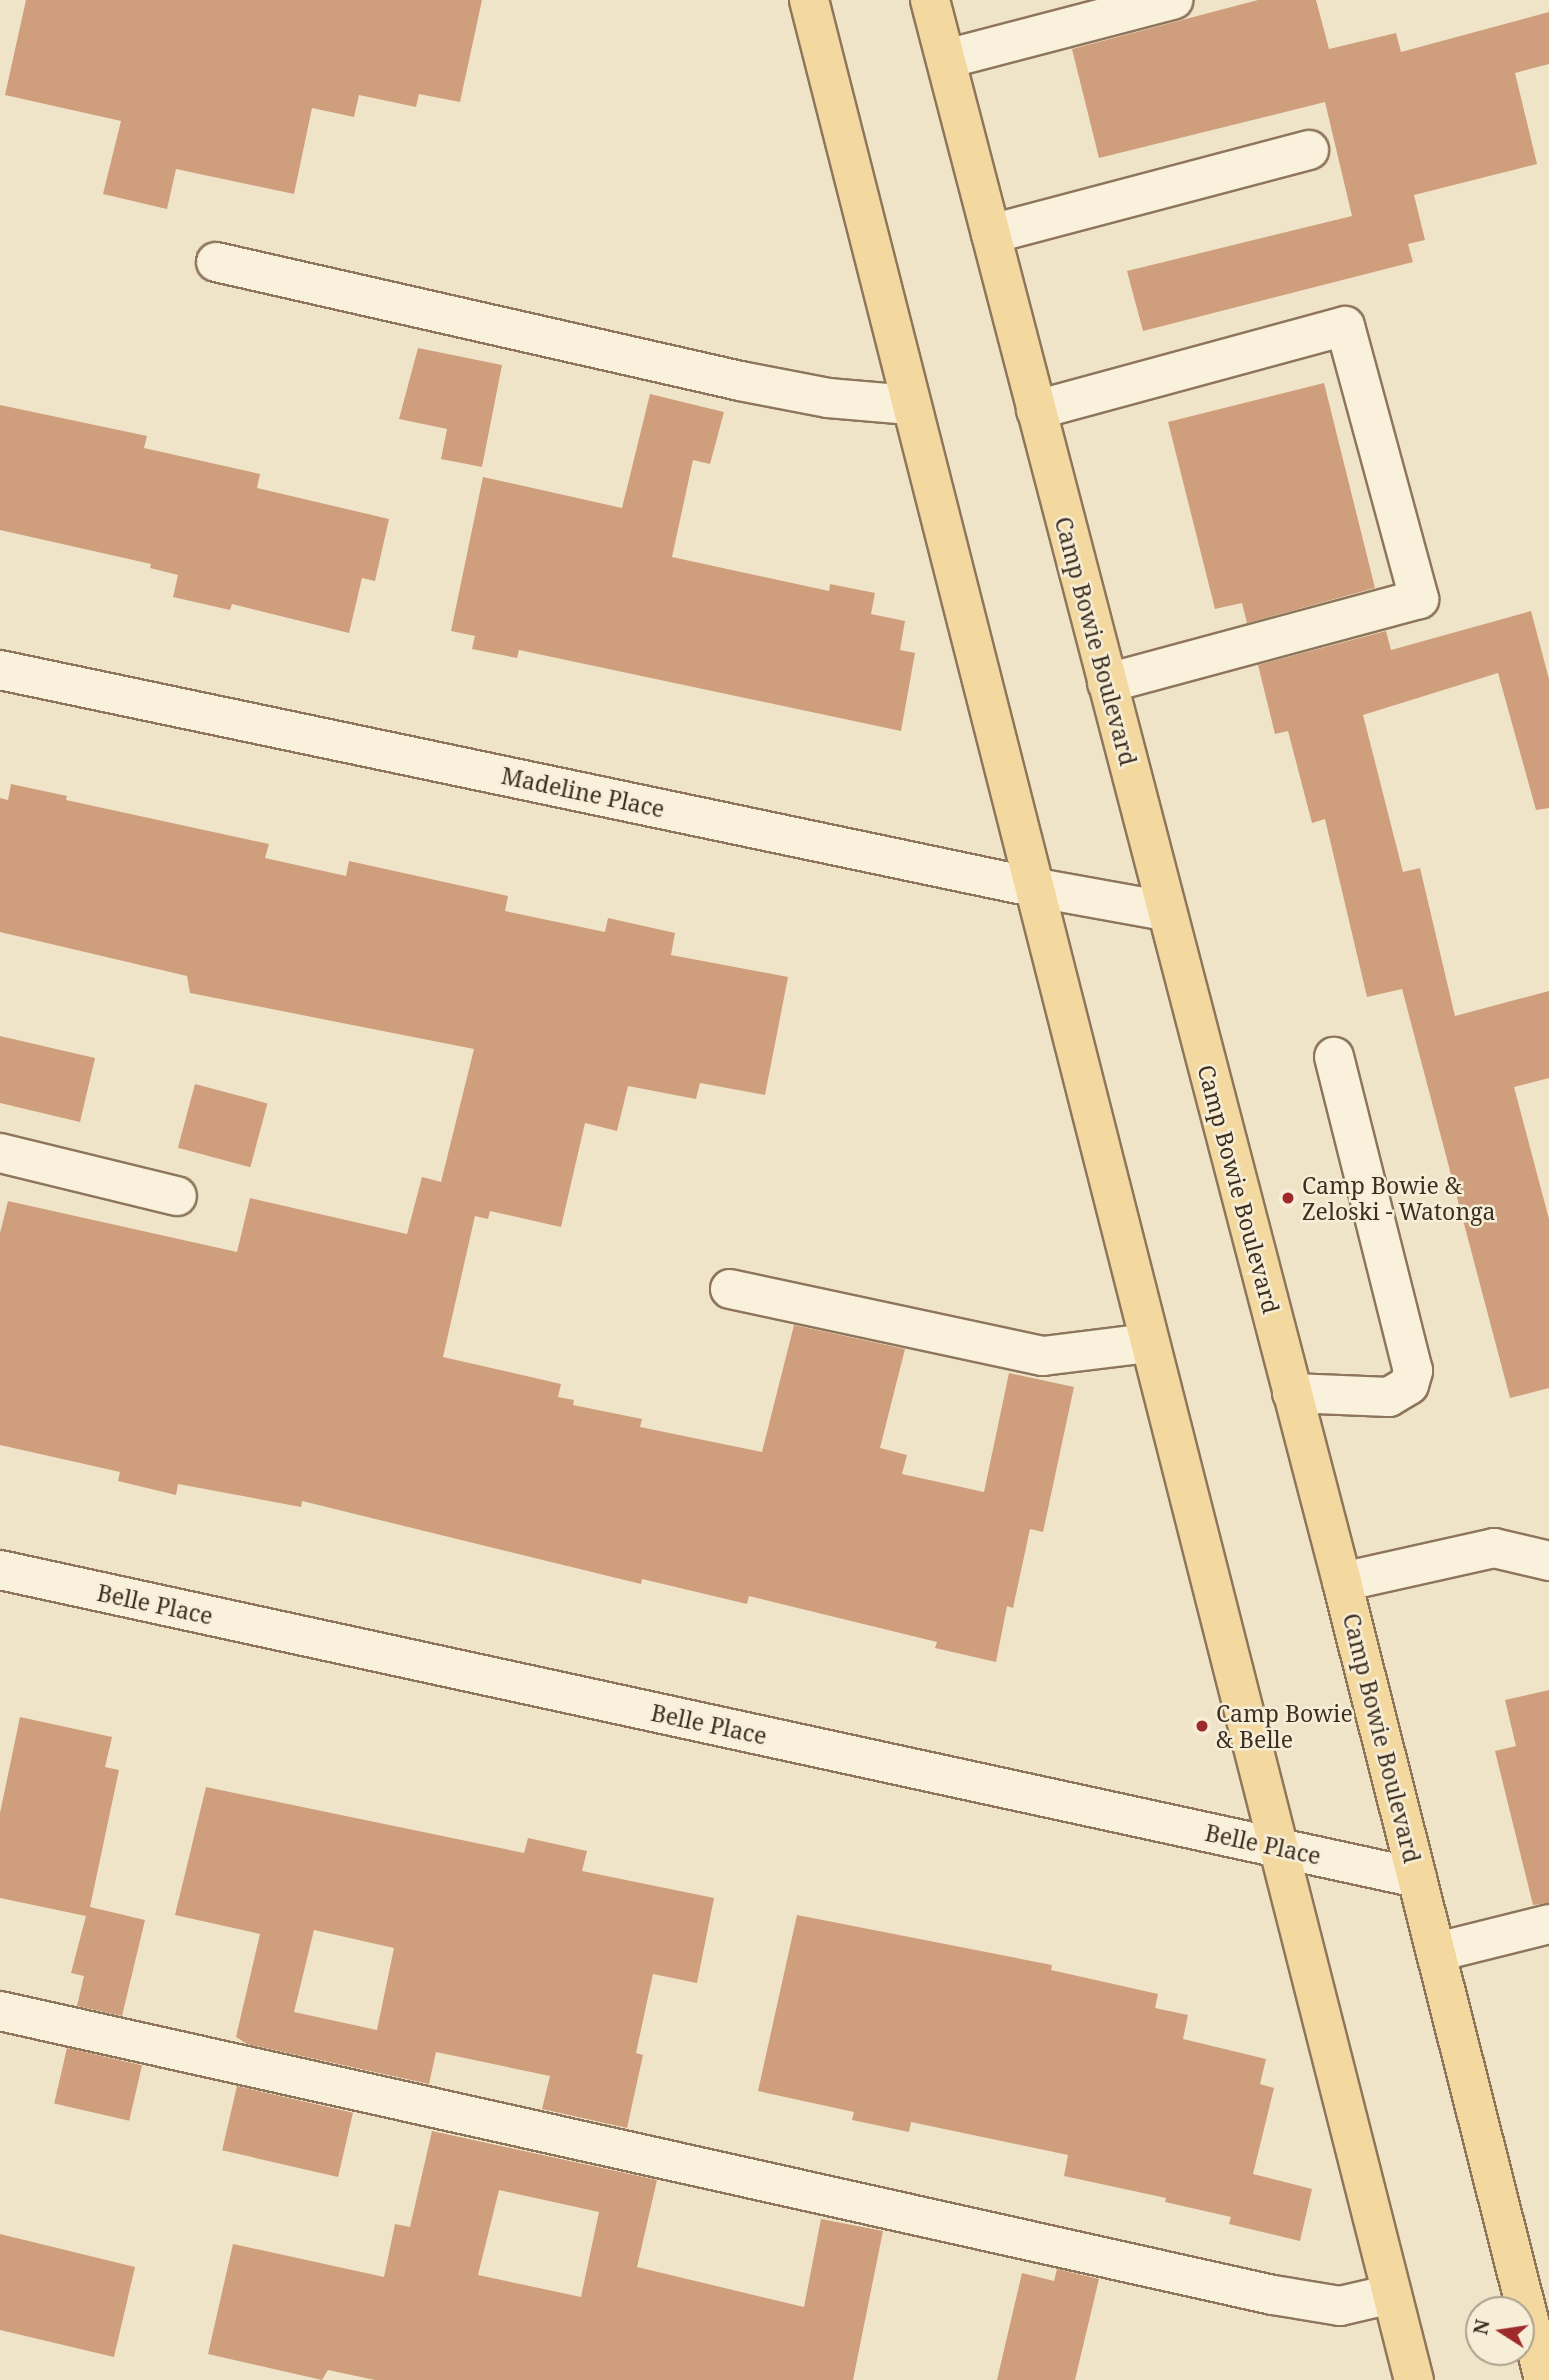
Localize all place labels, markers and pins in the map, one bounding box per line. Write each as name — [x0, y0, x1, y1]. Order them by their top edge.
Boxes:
place label: Camp Bowie & Zeloski - Watonga — [1302, 1171, 1496, 1225]
marker: Camp Bowie & Zeloski - Watonga — [1280, 1190, 1296, 1206]
place label: Camp Bowie & Belle — [1216, 1699, 1353, 1753]
marker: Camp Bowie & Belle — [1194, 1718, 1210, 1734]

